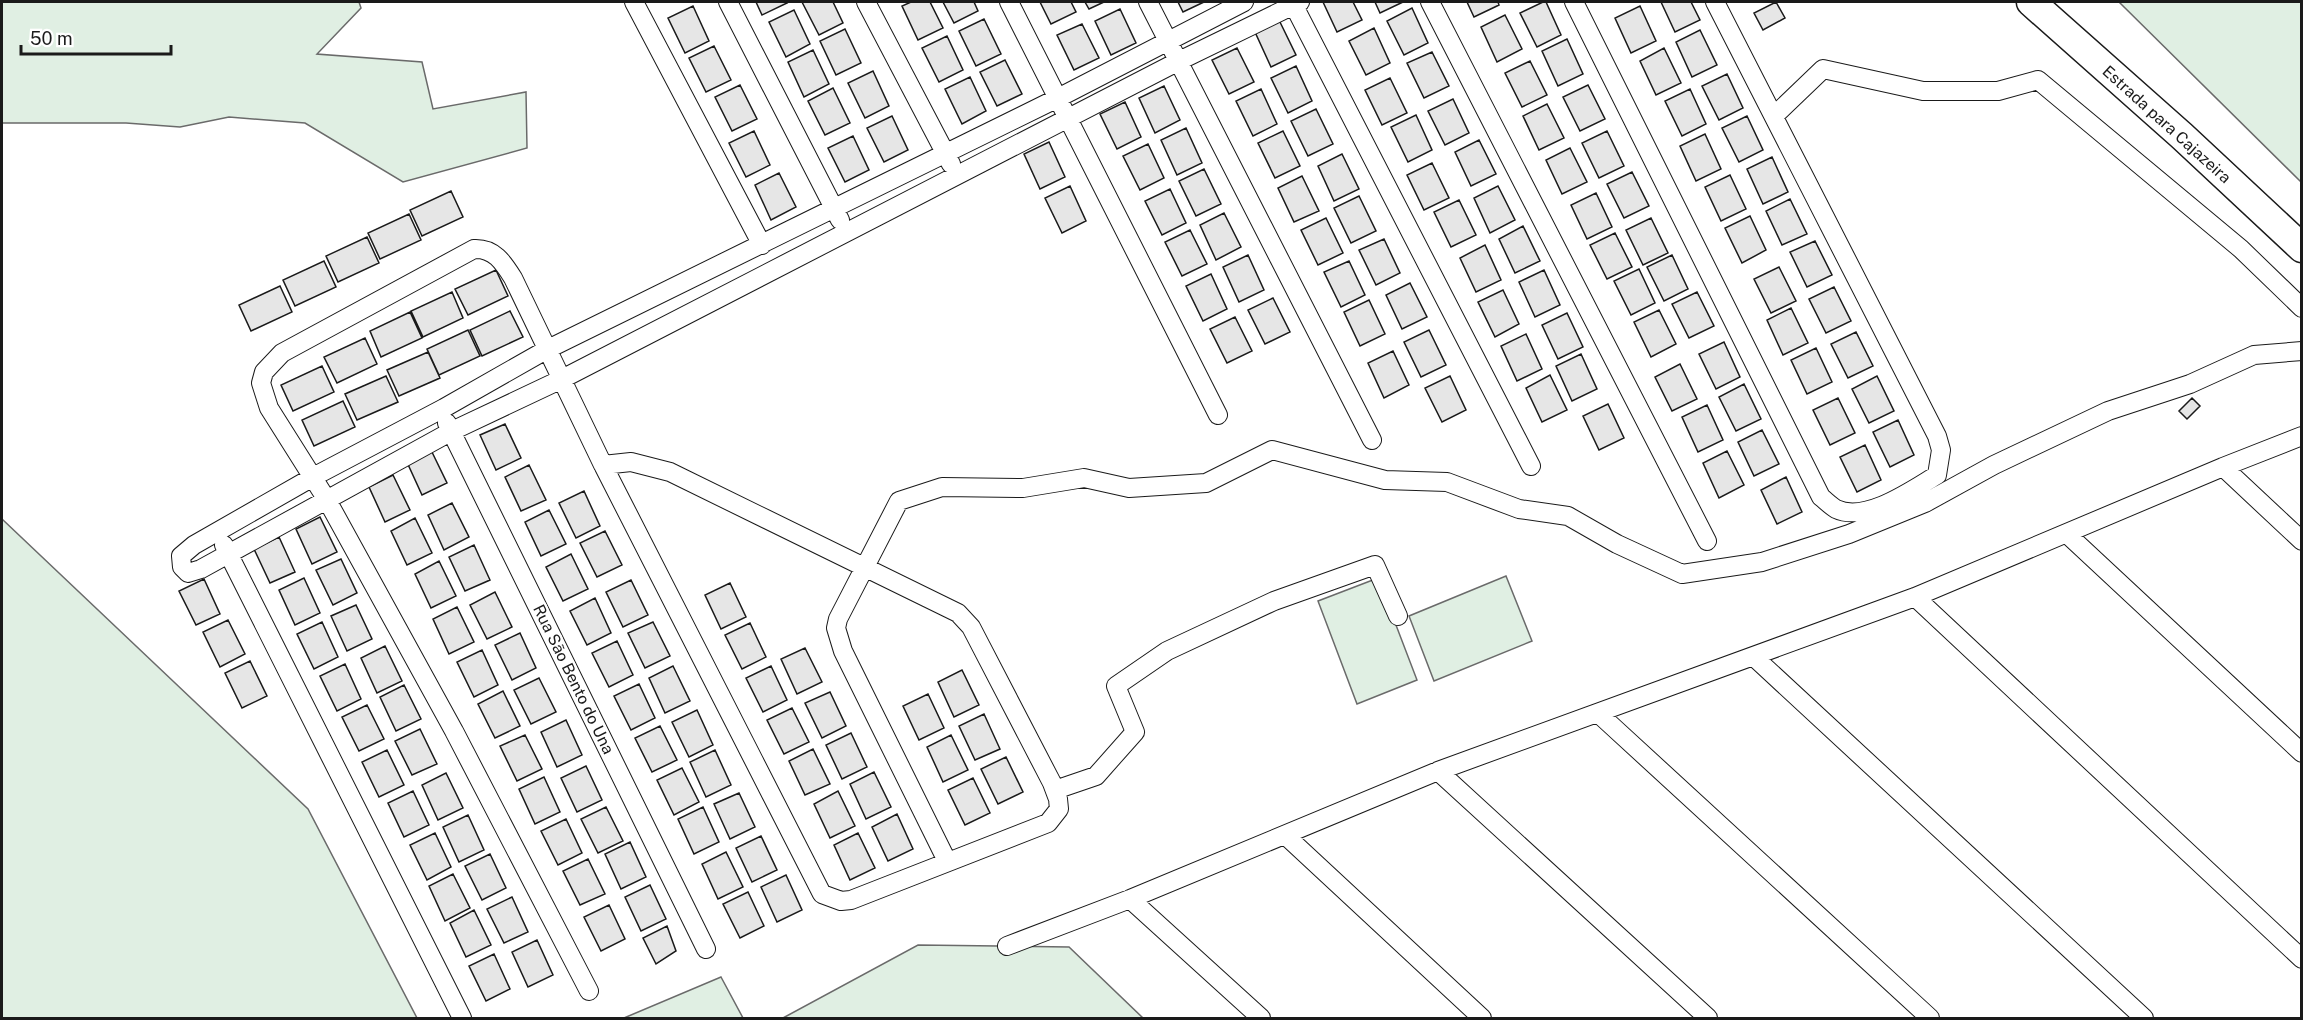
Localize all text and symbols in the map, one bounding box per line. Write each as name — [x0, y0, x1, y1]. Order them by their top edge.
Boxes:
scale bar — [21, 18, 171, 56]
text: 50 m — [30, 28, 73, 49]
street label: Estrada para Cajazeira — [2099, 62, 2235, 187]
street label: Rua São Bento do Una — [529, 601, 618, 757]

